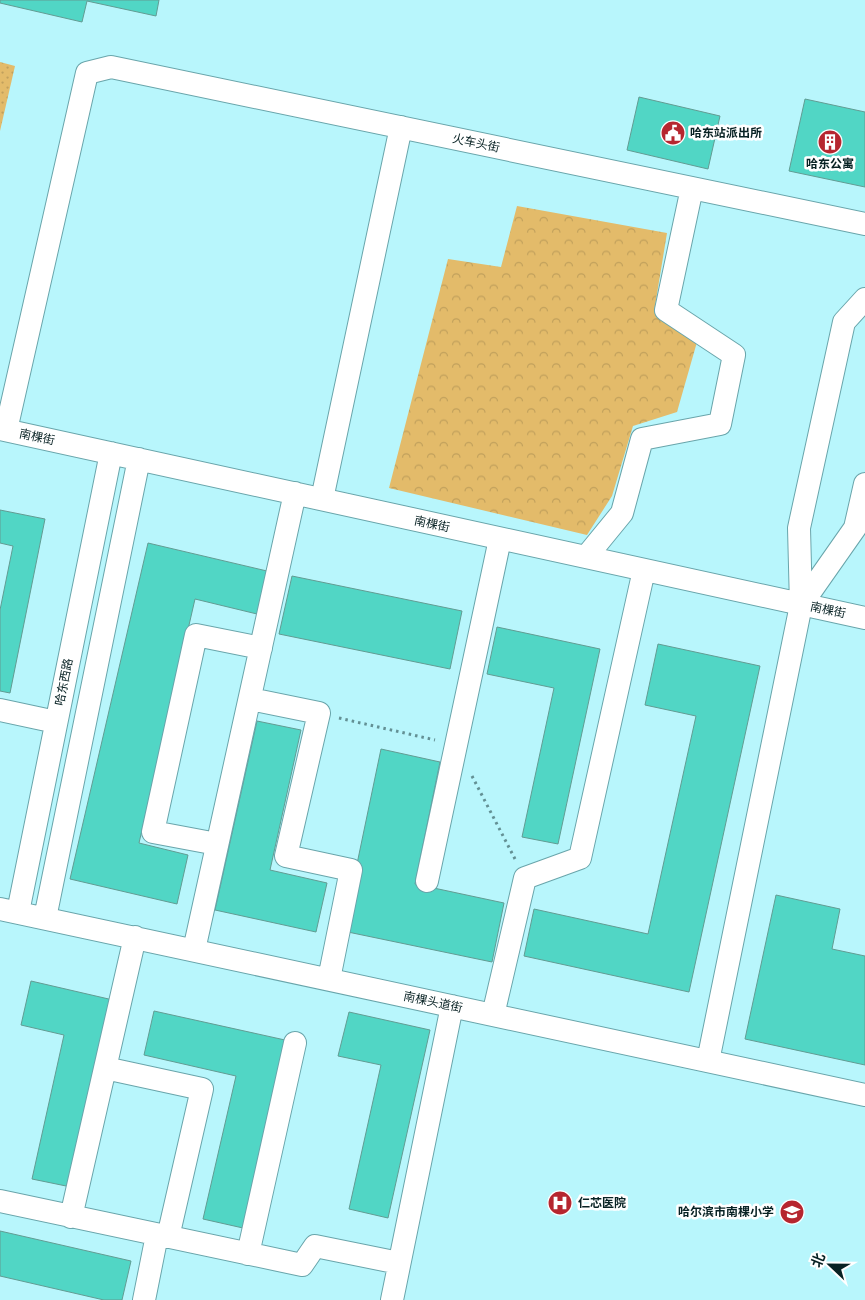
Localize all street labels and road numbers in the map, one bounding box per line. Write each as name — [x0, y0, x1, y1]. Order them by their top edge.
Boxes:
street label: 火车头街 — [451, 131, 501, 155]
street label: 南棵街 — [18, 426, 56, 448]
street label: 南棵街 — [413, 513, 451, 535]
street label: 南棵街 — [809, 599, 847, 621]
street label: 哈东西路 — [53, 657, 75, 707]
street label: 南棵头道街 — [402, 989, 464, 1015]

